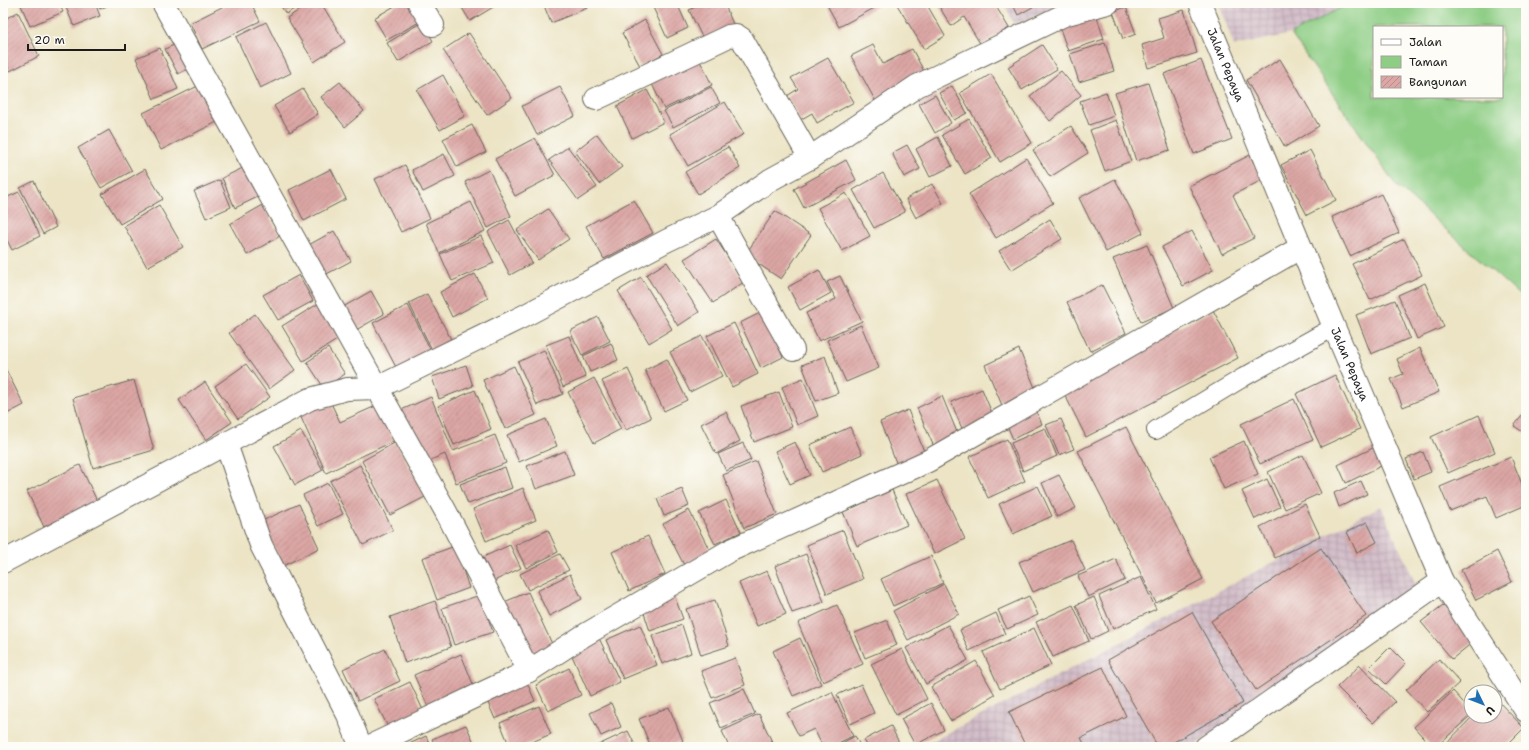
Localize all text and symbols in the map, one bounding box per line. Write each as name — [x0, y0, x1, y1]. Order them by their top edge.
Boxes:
scale bar — [28, 26, 125, 52]
street label: Jalan Pepaya — [1203, 26, 1248, 105]
legend — [1373, 26, 1503, 98]
text: 20 m — [34, 32, 65, 48]
text: Jalan — [1409, 34, 1442, 50]
text: Taman — [1409, 54, 1448, 70]
text: Bangunan — [1409, 74, 1467, 90]
street label: Jalan Pepaya — [1327, 325, 1373, 404]
north arrow — [1463, 684, 1503, 724]
text: U — [1482, 703, 1498, 718]

